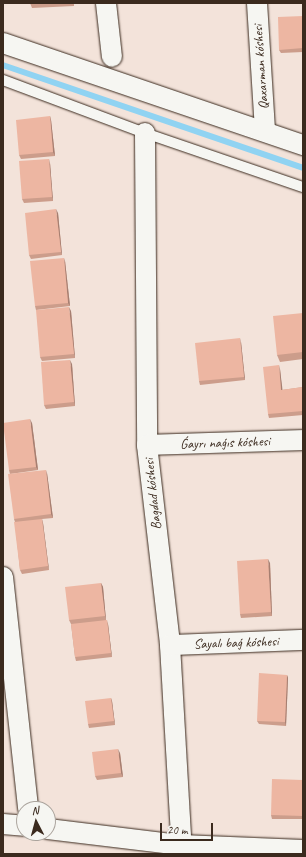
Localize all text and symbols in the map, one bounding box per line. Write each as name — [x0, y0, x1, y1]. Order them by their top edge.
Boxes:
street label: Qaxarman kóshesi — [250, 24, 272, 110]
street label: Ǵayrı naǵıs kóshesi — [180, 433, 270, 453]
street label: Bagdad kóshesi — [141, 458, 165, 530]
street label: Sayalı baǵ kóshesi — [193, 633, 279, 653]
north arrow — [16, 801, 56, 841]
text: N — [31, 803, 39, 817]
scale bar — [162, 815, 215, 841]
text: 20 m — [167, 822, 187, 838]

